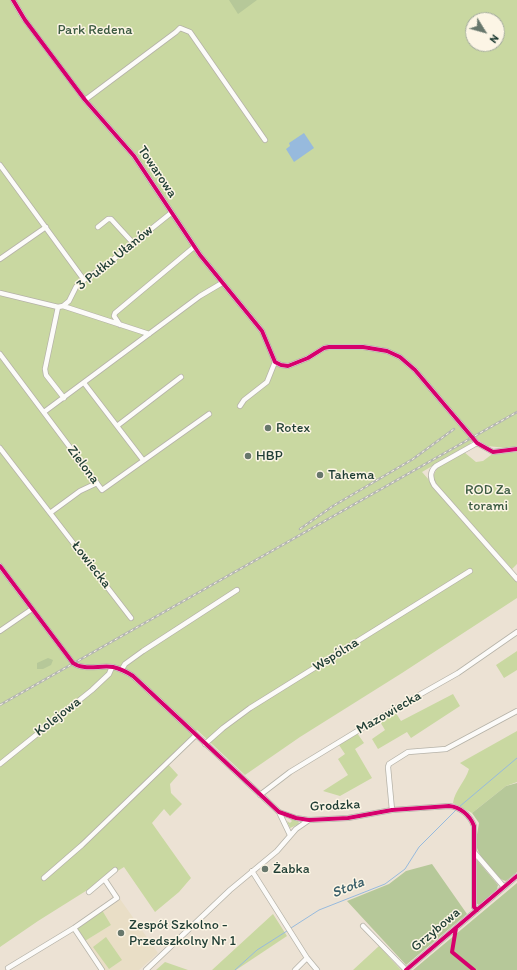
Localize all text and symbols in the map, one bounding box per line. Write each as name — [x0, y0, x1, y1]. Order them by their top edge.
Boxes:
north arrow — [465, 12, 505, 52]
park label: Park Redena — [58, 22, 132, 38]
text: N — [487, 32, 502, 46]
street label: Towarowa — [133, 143, 181, 201]
street label: 3 Pułku Ułanów — [73, 222, 157, 294]
place label: Rotex — [276, 420, 310, 436]
marker: Rotex — [263, 423, 273, 433]
street label: Zielona — [63, 442, 103, 488]
place label: HBP — [256, 448, 283, 464]
marker: HBP — [243, 451, 253, 461]
place label: Tahema — [328, 467, 374, 483]
marker: Tahema — [315, 470, 325, 480]
park label: ROD Za torami — [465, 482, 511, 514]
street label: Łowiecka — [67, 538, 115, 592]
street label: Wspólna — [310, 634, 362, 676]
street label: Mazowiecka — [353, 688, 425, 738]
street label: Kolejowa — [32, 694, 84, 740]
street label: Grodzka — [309, 796, 361, 816]
place label: Żabka — [273, 861, 310, 877]
marker: Żabka — [260, 864, 270, 874]
water label: Stoła — [329, 873, 367, 903]
street label: Grzybowa — [408, 905, 464, 955]
place label: Zespół Szkolno - Przedszkolny Nr 1 — [129, 917, 236, 950]
marker: Zespół Szkolno - Przedszkolny Nr 1 — [116, 928, 126, 938]

